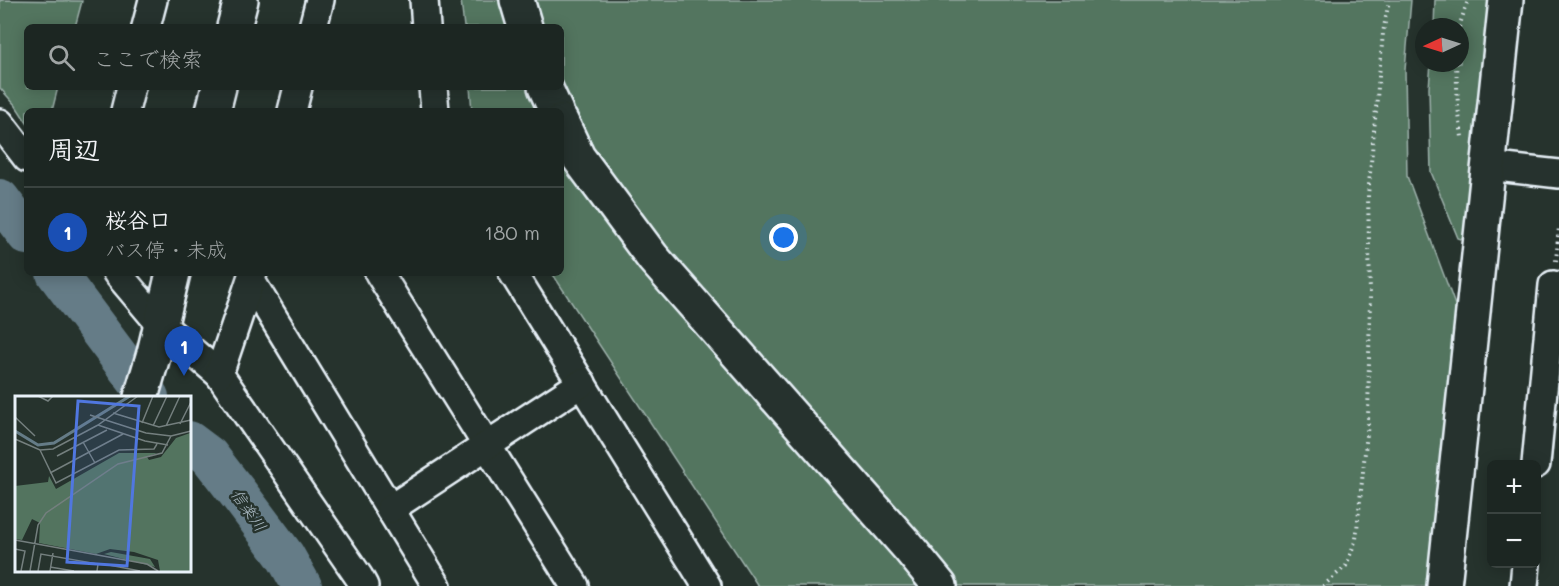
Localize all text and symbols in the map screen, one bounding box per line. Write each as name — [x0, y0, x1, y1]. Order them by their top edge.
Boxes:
north arrow — [1415, 18, 1469, 72]
search box — [24, 24, 564, 90]
icon: search — [45, 41, 78, 74]
text: ここで検索 — [93, 44, 203, 73]
text: 周辺 — [48, 132, 100, 166]
text: 桜谷口 — [105, 205, 171, 234]
text: 1 — [63, 219, 72, 245]
text: 180 m — [484, 219, 540, 245]
your location — [769, 223, 798, 252]
text: バス停 · 未成 — [105, 236, 227, 262]
pin: 1 — [164, 326, 204, 376]
inset map — [15, 396, 190, 571]
map controls — [1487, 460, 1541, 568]
button: + — [1487, 460, 1541, 514]
water label: 信楽川 — [227, 484, 272, 535]
button: − — [1487, 514, 1541, 568]

